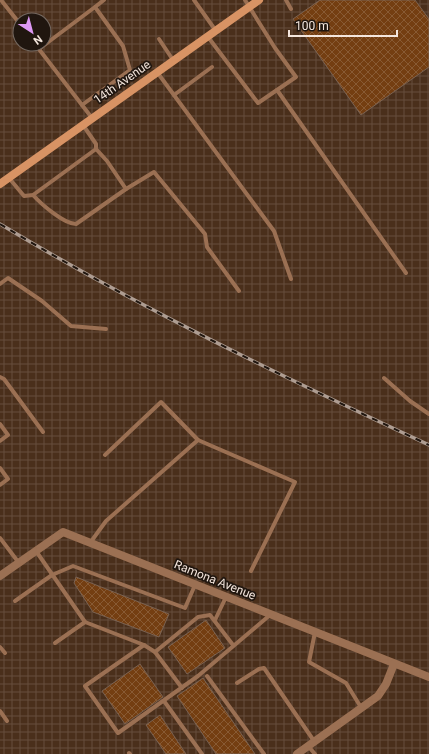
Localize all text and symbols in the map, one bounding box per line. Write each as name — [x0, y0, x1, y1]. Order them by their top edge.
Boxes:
north arrow — [12, 12, 52, 52]
scale bar — [289, 12, 397, 38]
text: 100 m — [295, 19, 329, 33]
text: N — [30, 32, 45, 47]
street label: 14th Avenue — [91, 57, 153, 107]
street label: Ramona Avenue — [172, 557, 258, 603]

